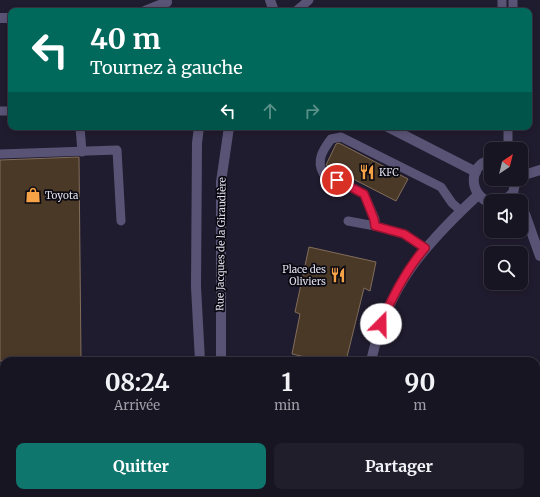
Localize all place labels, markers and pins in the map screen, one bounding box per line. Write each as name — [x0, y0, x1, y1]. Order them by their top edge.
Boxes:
pin — [320, 163, 354, 197]
restaurant icon: KFC — [358, 163, 376, 181]
place label: KFC — [379, 166, 399, 179]
shop icon: Toyota — [24, 186, 42, 204]
place label: Toyota — [45, 189, 79, 202]
place label: Place des Oliviers — [282, 263, 326, 288]
restaurant icon: Place des Oliviers — [329, 266, 347, 284]

